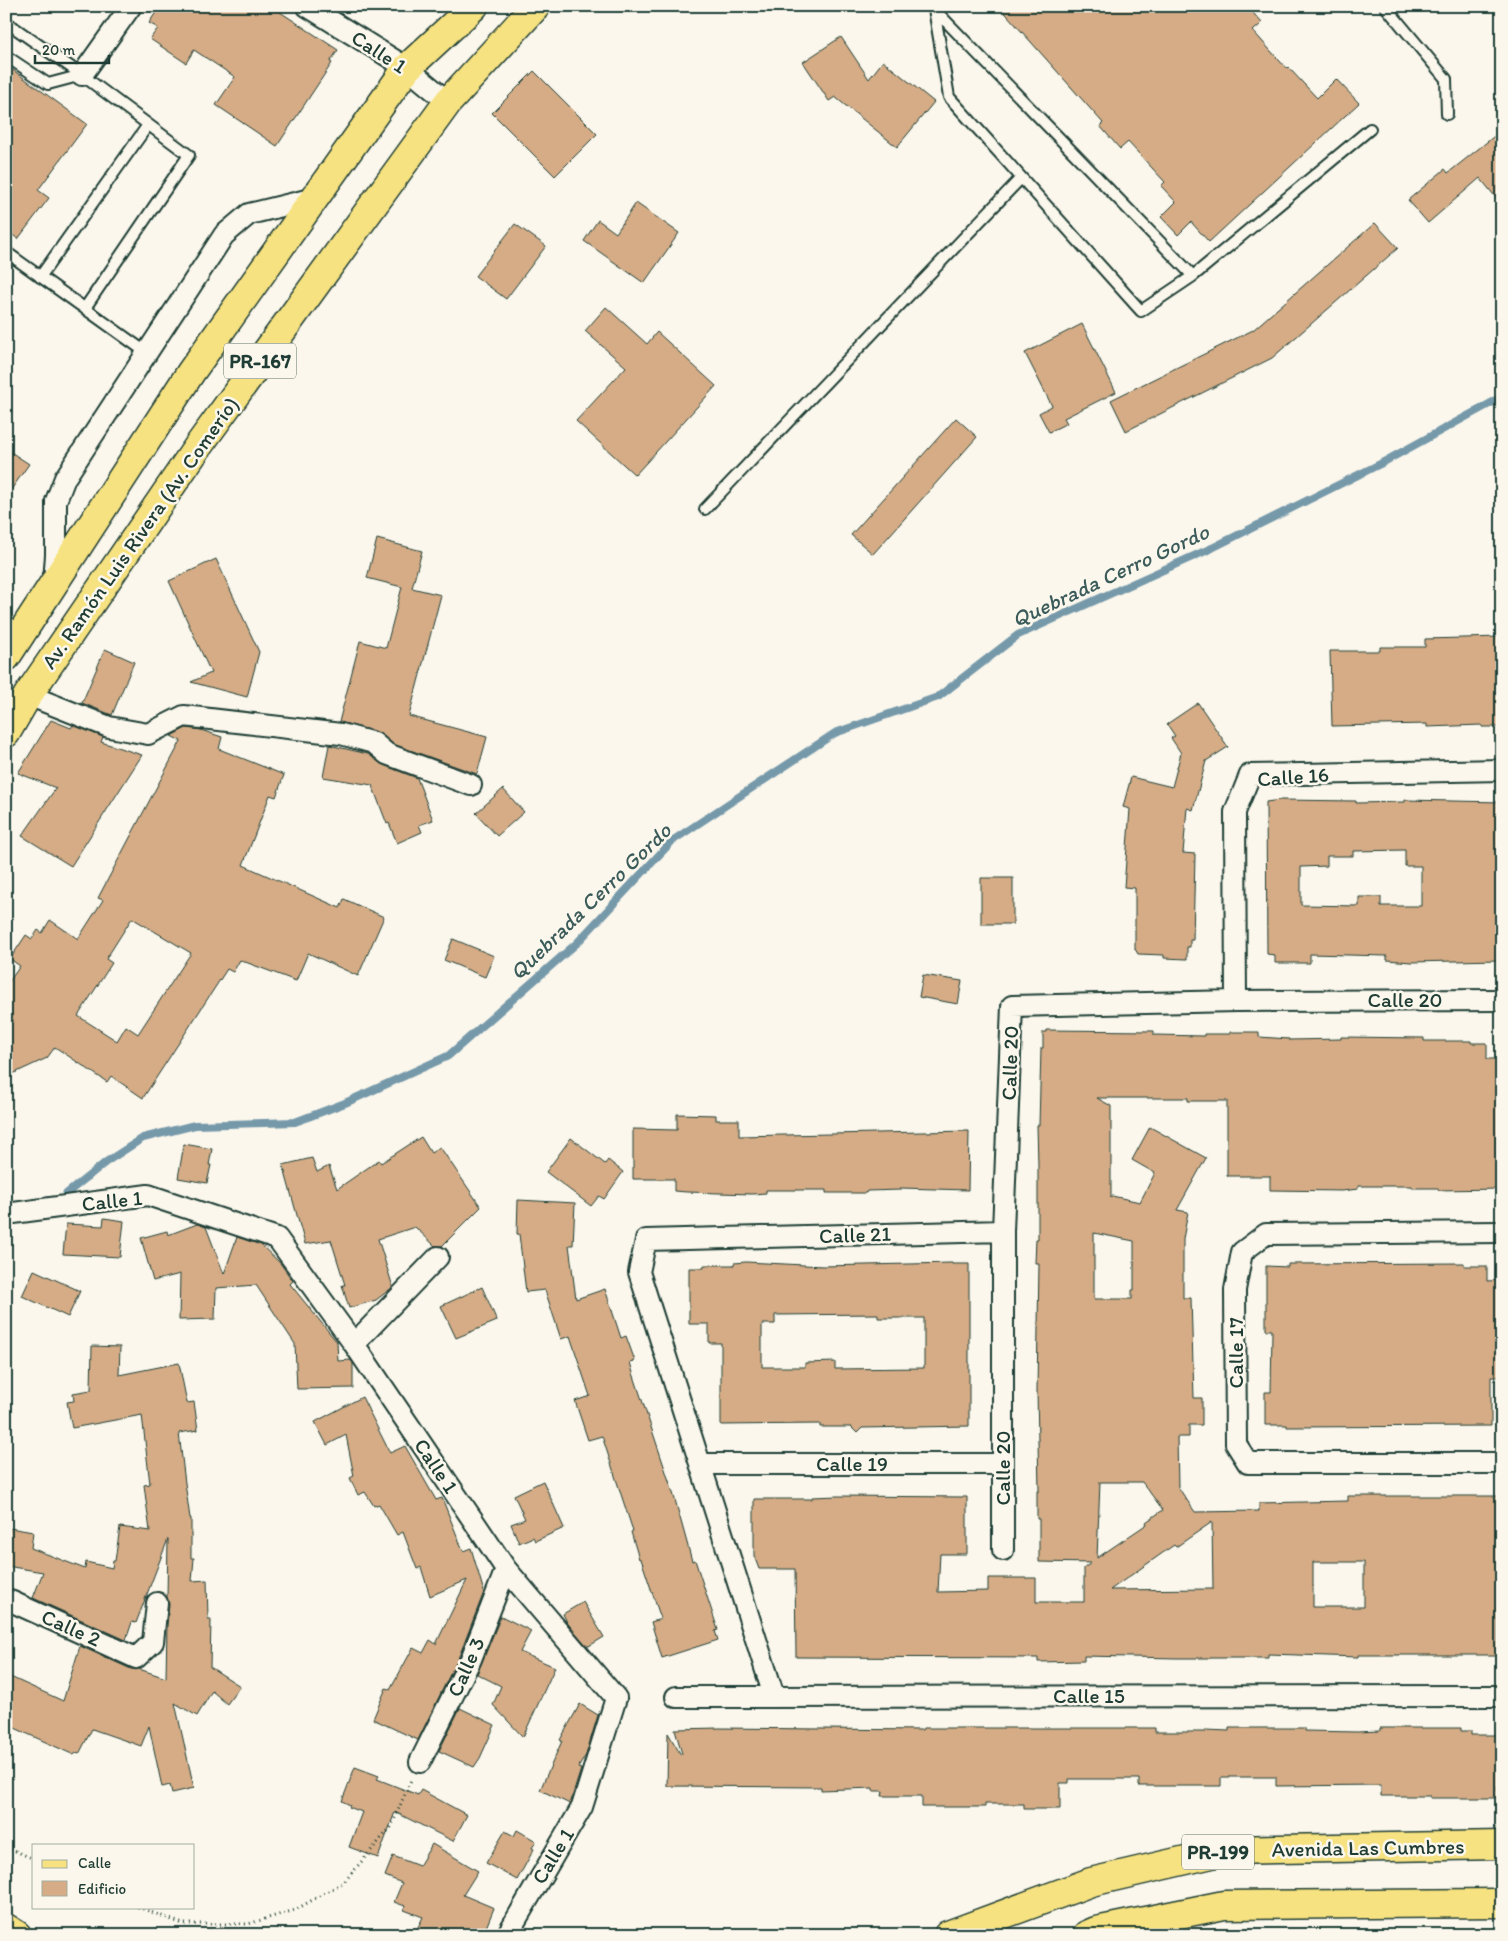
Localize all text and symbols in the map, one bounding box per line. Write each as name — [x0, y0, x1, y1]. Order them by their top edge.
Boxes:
street label: Calle 1 — [347, 25, 412, 79]
scale bar — [35, 32, 109, 64]
text: 20 m — [42, 41, 76, 59]
road number: PR-167 — [224, 344, 296, 378]
street label: Av. Ramón Luis Rivera (Av. Comerío) — [36, 392, 243, 673]
water label: Quebrada Cerro Gordo — [1007, 518, 1214, 633]
street label: Calle 16 — [1256, 762, 1330, 791]
water label: Quebrada Cerro Gordo — [504, 817, 677, 986]
street label: Calle 20 — [1367, 987, 1443, 1012]
street label: Calle 20 — [996, 1025, 1023, 1101]
street label: Calle 1 — [80, 1185, 144, 1216]
street label: Calle 21 — [819, 1221, 892, 1248]
street label: Calle 17 — [1223, 1317, 1248, 1389]
street label: Calle 20 — [990, 1430, 1015, 1506]
street label: Calle 1 — [409, 1434, 464, 1498]
street label: Calle 19 — [816, 1451, 888, 1476]
street label: Calle 2 — [38, 1603, 105, 1652]
street label: Calle 3 — [441, 1633, 490, 1700]
street label: Calle 15 — [1053, 1683, 1125, 1708]
street label: Calle 1 — [526, 1823, 579, 1888]
street label: Avenida Las Cumbres — [1271, 1833, 1465, 1862]
road number: PR-199 — [1182, 1834, 1254, 1870]
legend — [32, 1844, 195, 1908]
text: Calle — [78, 1854, 111, 1872]
text: Edificio — [78, 1880, 126, 1898]

